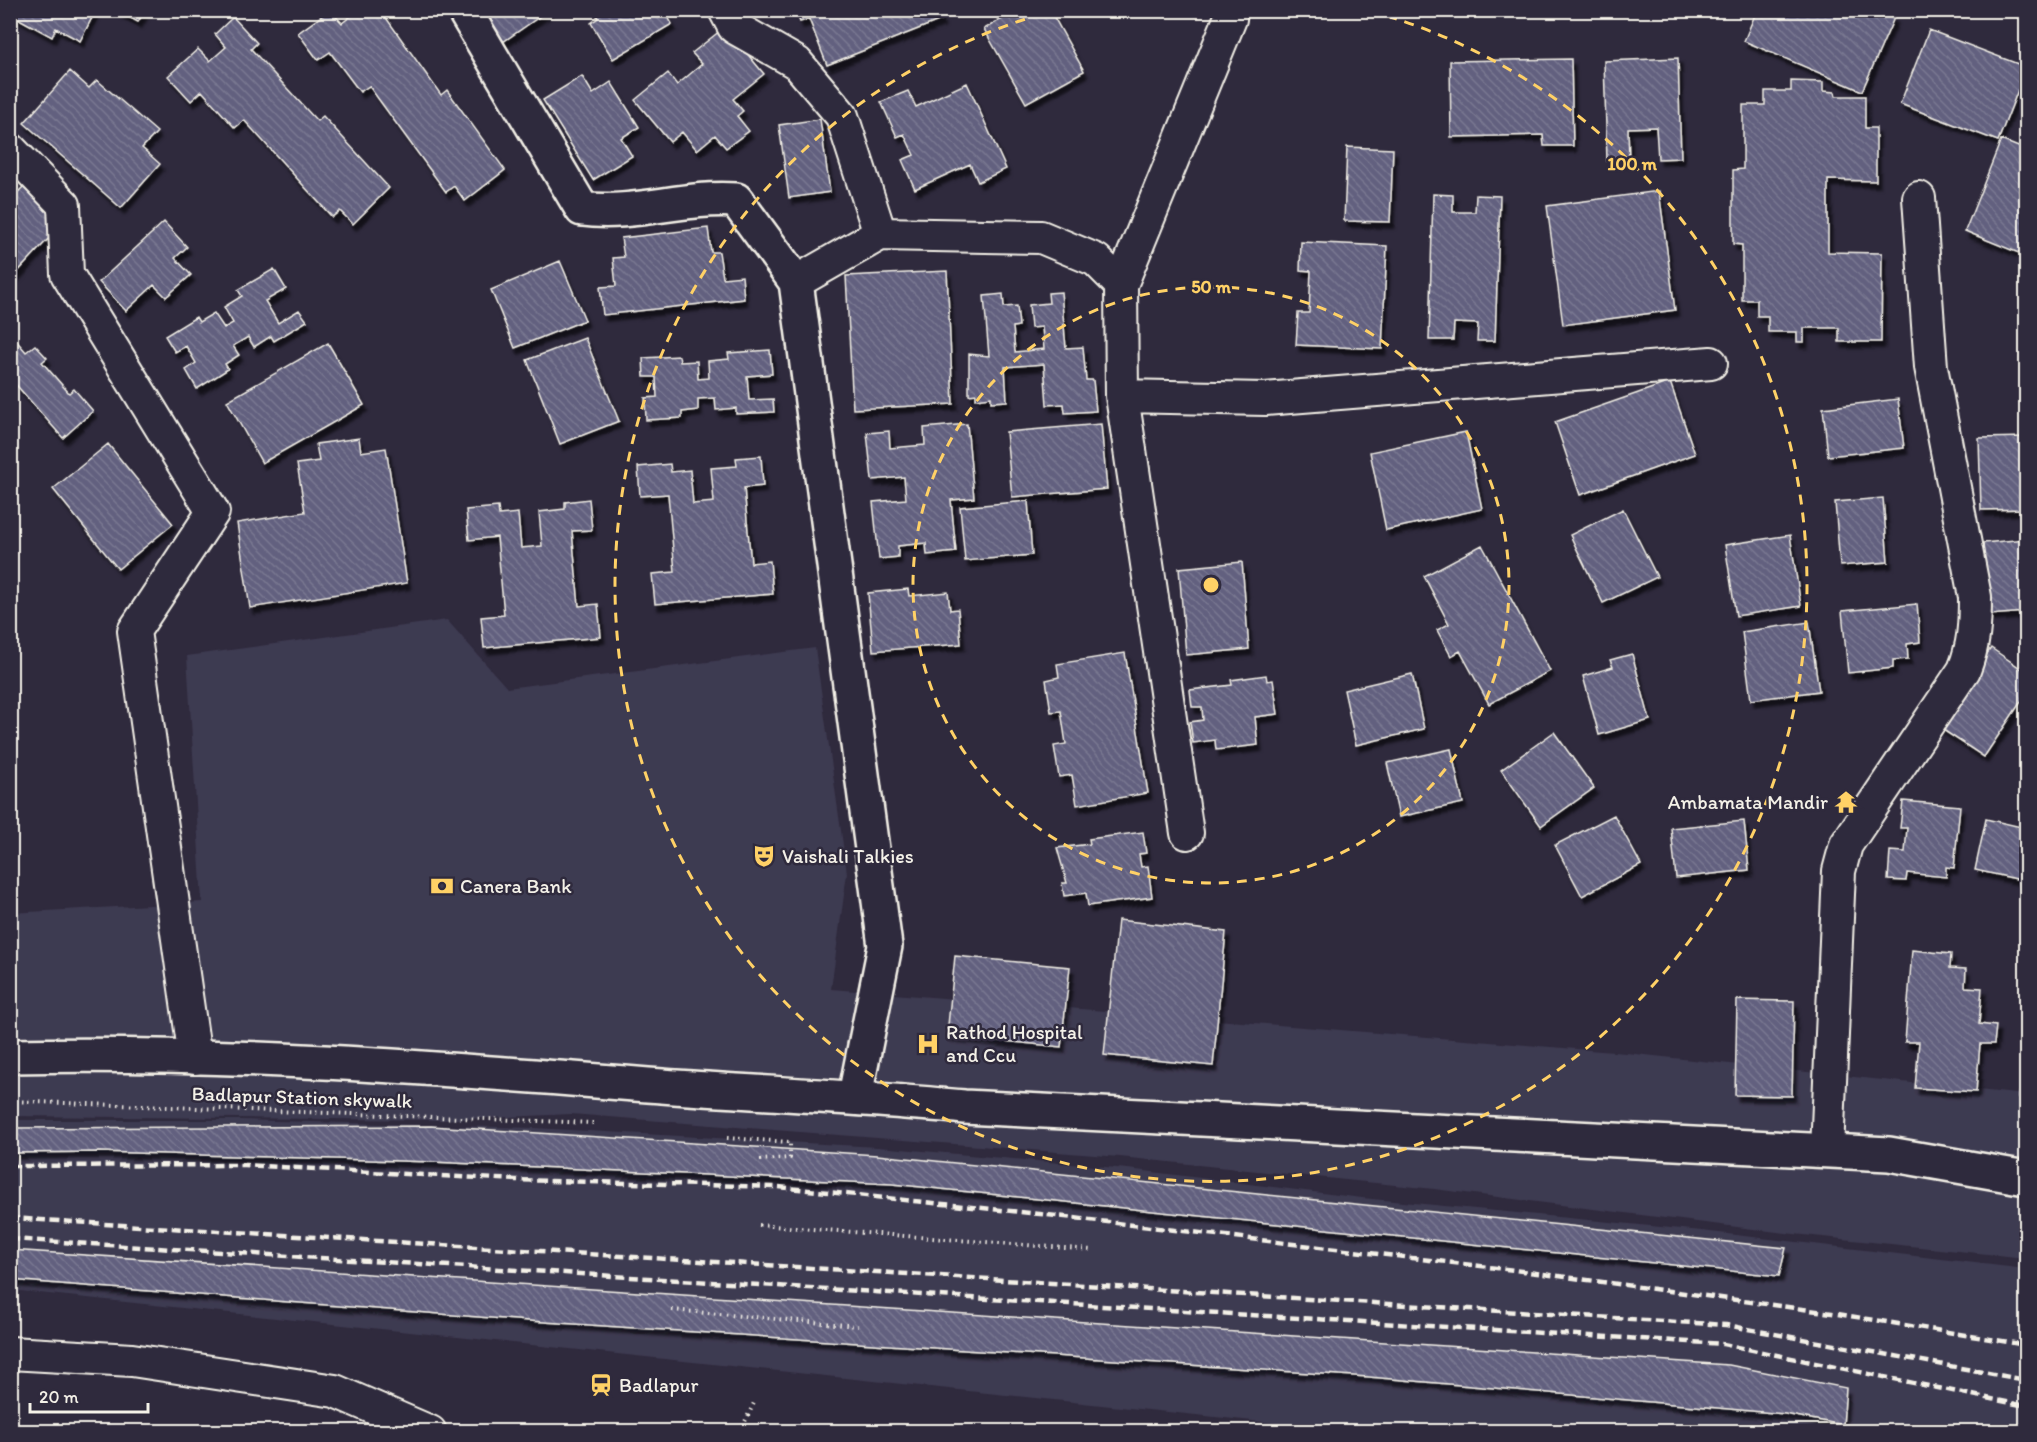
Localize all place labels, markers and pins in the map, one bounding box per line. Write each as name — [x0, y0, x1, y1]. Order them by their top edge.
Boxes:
centre of rings — [1201, 575, 1221, 595]
temple icon: Ambamata Mandir — [1833, 789, 1859, 815]
place label: Ambamata Mandir — [1668, 790, 1828, 814]
theatre icon: Vaishali Talkies — [751, 843, 777, 869]
place label: Vaishali Talkies — [782, 844, 914, 868]
bank icon: Canera Bank — [429, 873, 455, 899]
place label: Canera Bank — [460, 874, 572, 898]
place label: Rathod Hospital and Ccu — [946, 1020, 1083, 1067]
hospital icon: Rathod Hospital and Ccu — [915, 1031, 941, 1057]
station icon: Badlapur — [588, 1372, 614, 1398]
place label: Badlapur — [619, 1373, 699, 1397]

